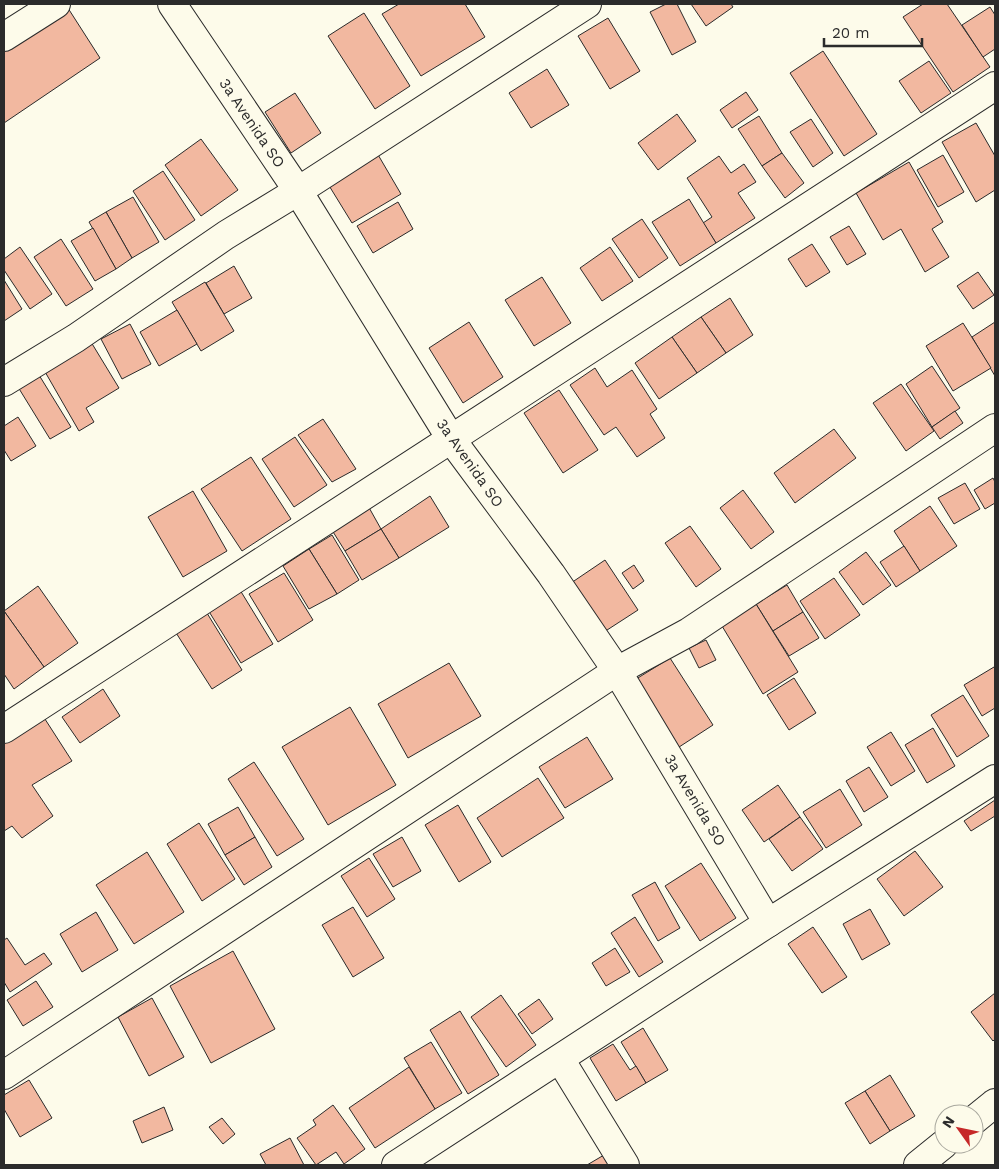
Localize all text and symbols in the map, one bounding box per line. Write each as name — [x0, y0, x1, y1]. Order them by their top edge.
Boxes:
scale bar — [824, 15, 922, 47]
text: 20 m — [832, 24, 870, 42]
street label: 3a Avenida SO — [215, 75, 289, 171]
street label: 3a Avenida SO — [433, 415, 507, 511]
street label: 3a Avenida SO — [660, 751, 730, 849]
north arrow — [934, 1104, 984, 1154]
text: N — [939, 1113, 958, 1131]

